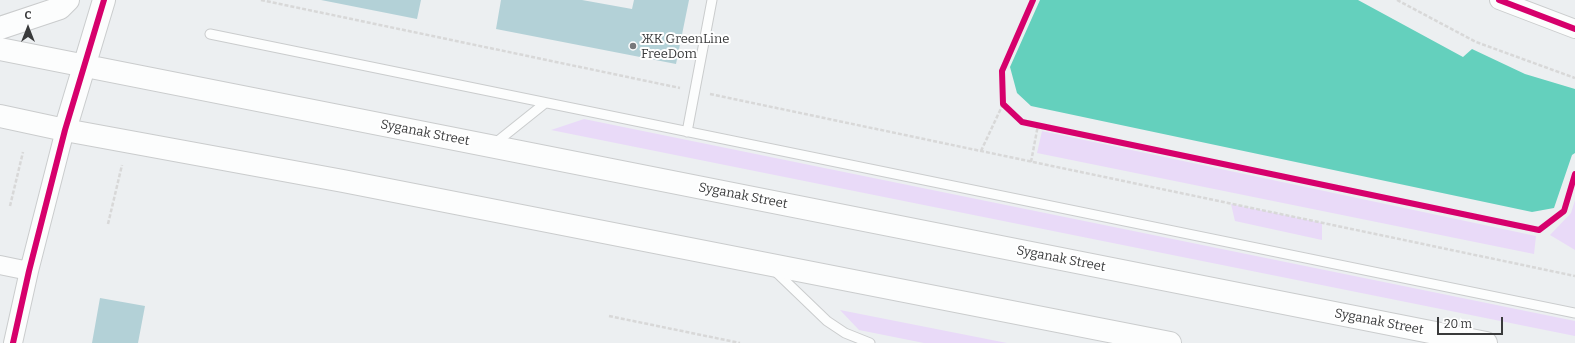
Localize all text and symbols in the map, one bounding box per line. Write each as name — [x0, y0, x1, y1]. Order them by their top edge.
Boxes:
north arrow — [8, 8, 48, 48]
text: С — [25, 9, 31, 22]
place label: ЖК GreenLine FreeDom — [641, 31, 729, 62]
marker: ЖК GreenLine FreeDom — [628, 41, 638, 51]
street label: Syganak Street — [379, 117, 471, 149]
street label: Syganak Street — [697, 180, 789, 212]
street label: Syganak Street — [1015, 243, 1107, 275]
street label: Syganak Street — [1333, 306, 1425, 338]
scale bar — [1439, 309, 1505, 335]
text: 20 m — [1444, 317, 1472, 331]

